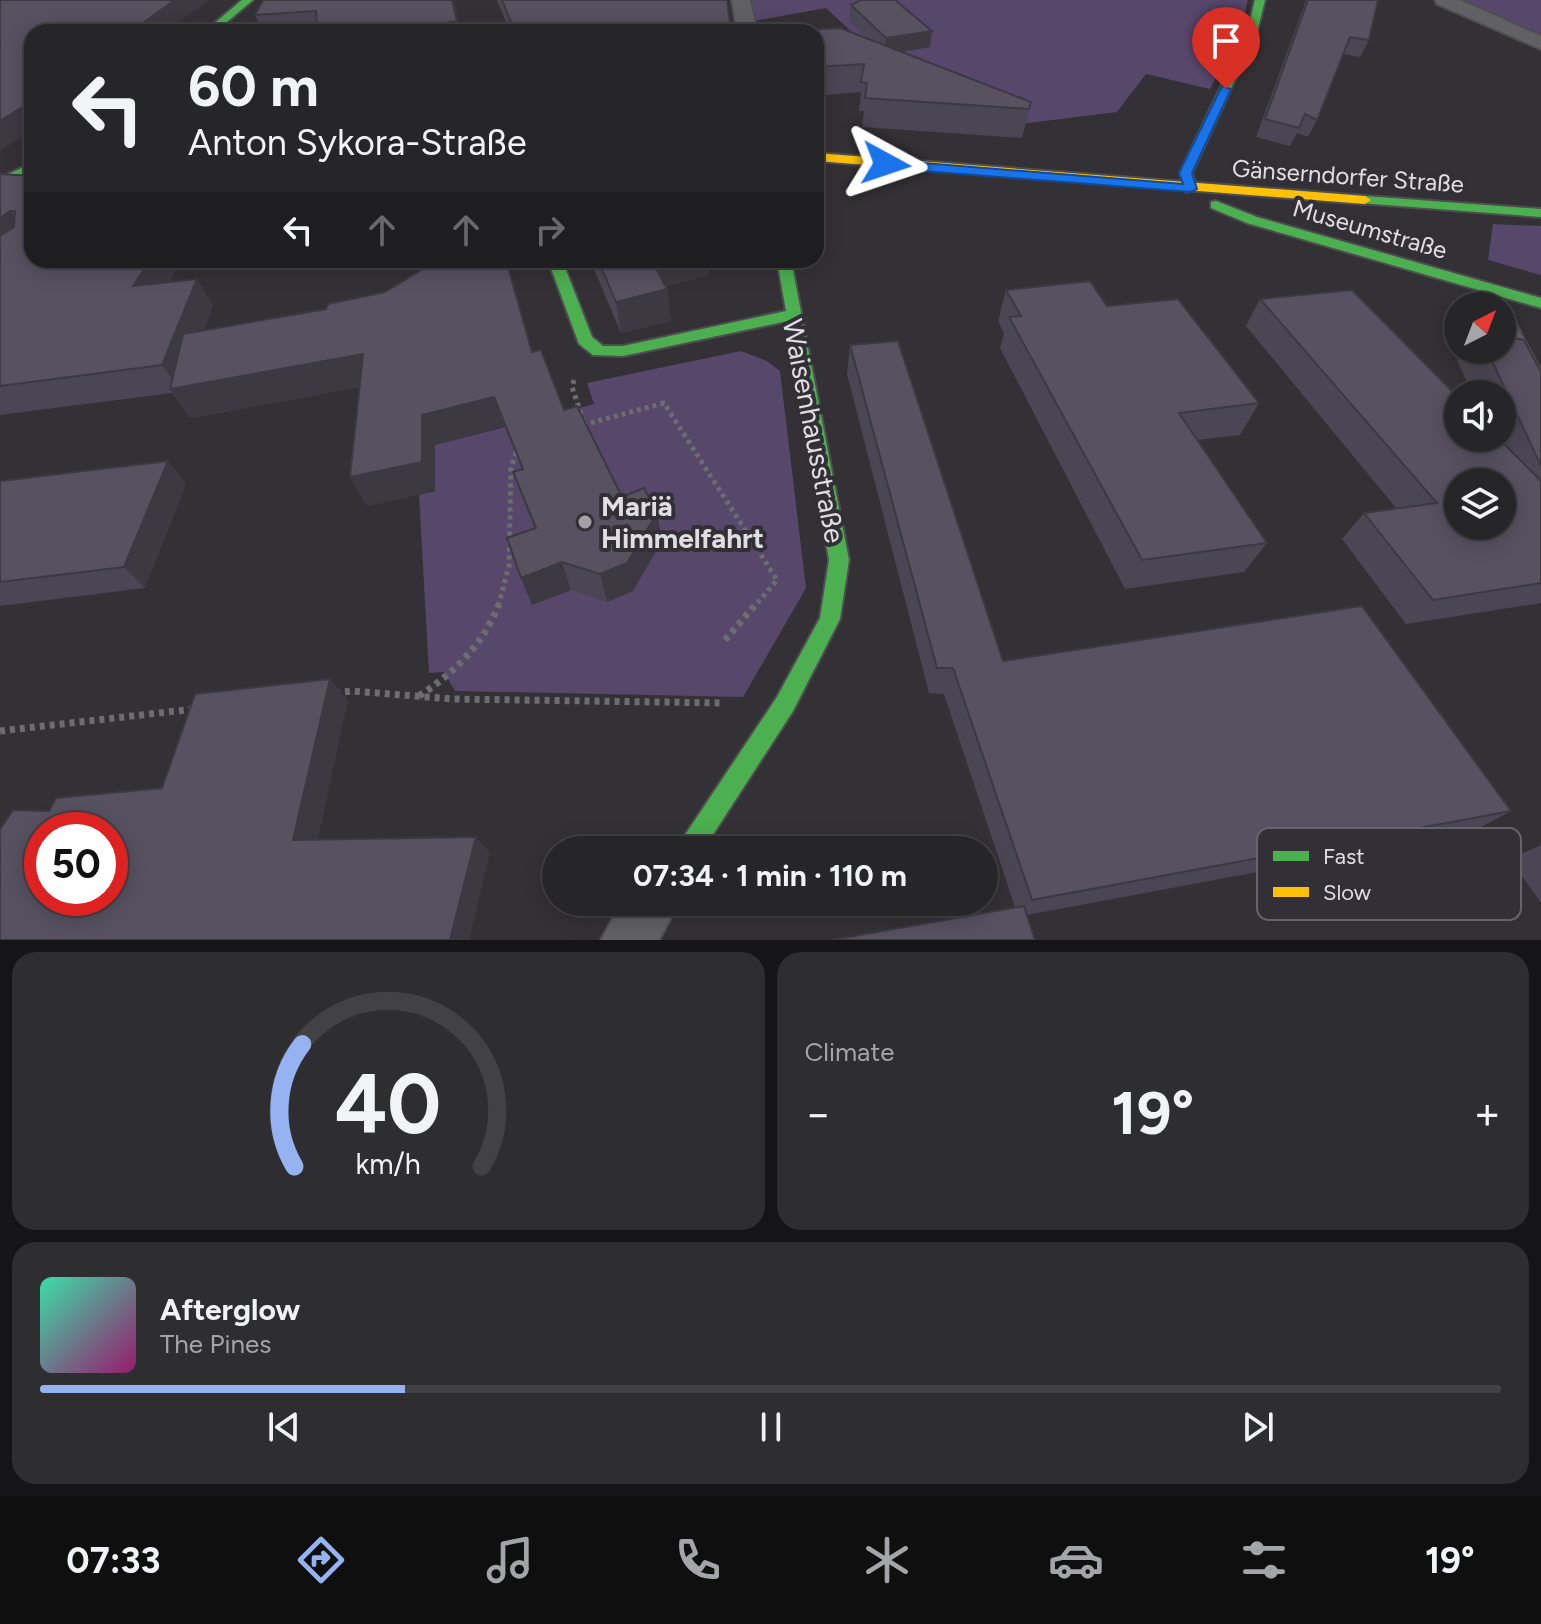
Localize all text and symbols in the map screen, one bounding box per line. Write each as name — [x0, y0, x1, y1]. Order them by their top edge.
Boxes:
pin — [1192, 7, 1260, 89]
icon: arrive — [1204, 19, 1248, 63]
text: 60 m — [188, 53, 319, 120]
icon: left — [56, 56, 160, 160]
text: Anton Sykora-Straße — [188, 121, 527, 164]
position arrow — [844, 122, 928, 206]
street label: Gänserndorfer Straße — [1231, 153, 1465, 199]
street label: Museumstraße — [1290, 193, 1450, 265]
icon: left — [276, 208, 320, 252]
icon: ahead — [360, 208, 404, 252]
icon: ahead — [444, 208, 488, 252]
icon: right — [528, 208, 572, 252]
north arrow — [1444, 292, 1516, 364]
map controls — [1444, 292, 1516, 540]
street label: Waisenhausstraße — [776, 316, 852, 546]
button: sound — [1444, 380, 1516, 452]
button: layers — [1444, 468, 1516, 540]
place label: Mariä Himmelfahrt — [601, 489, 764, 555]
marker: Mariä Himmelfahrt — [576, 513, 594, 531]
speed limit sign: 50 — [24, 812, 128, 916]
legend — [1257, 828, 1521, 920]
text: Fast — [1323, 843, 1365, 870]
text: 07:34 · 1 min · 110 m — [633, 857, 907, 894]
text: Slow — [1323, 879, 1372, 906]
text: Climate — [805, 1036, 894, 1068]
text: 40 — [335, 1054, 442, 1154]
text: 19° — [1111, 1077, 1194, 1149]
text: − — [805, 1087, 832, 1140]
text: + — [1474, 1087, 1501, 1140]
text: km/h — [356, 1147, 421, 1181]
text: Afterglow — [160, 1291, 300, 1328]
text: The Pines — [160, 1328, 271, 1360]
icon: previous — [262, 1405, 306, 1449]
icon: pause — [749, 1405, 793, 1449]
icon: next — [1236, 1405, 1280, 1449]
icon: directions — [293, 1532, 349, 1588]
icon: music — [482, 1532, 538, 1588]
icon: phone — [670, 1532, 726, 1588]
icon: climate — [859, 1532, 915, 1588]
icon: car — [1048, 1532, 1104, 1588]
icon: filters — [1236, 1532, 1292, 1588]
text: 07:33 — [66, 1539, 161, 1582]
text: 19° — [1425, 1539, 1475, 1582]

